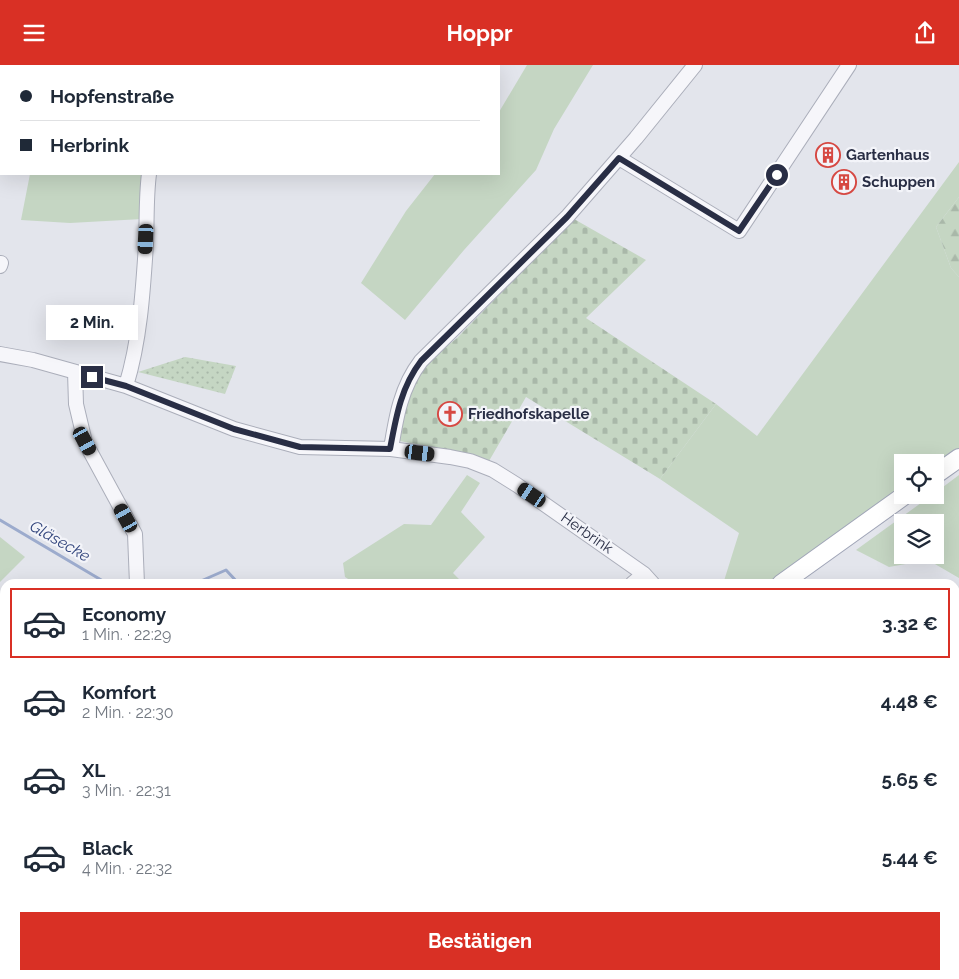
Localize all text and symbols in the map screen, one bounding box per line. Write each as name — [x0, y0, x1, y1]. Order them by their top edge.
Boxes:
icon: menu — [20, 19, 48, 47]
icon: share — [911, 19, 939, 47]
text: Hoppr — [447, 20, 512, 46]
text: Hopfenstraße — [50, 85, 174, 107]
text: Herbrink — [50, 134, 129, 156]
building icon: Gartenhaus — [815, 142, 841, 168]
place label: Gartenhaus — [846, 146, 929, 164]
route start — [766, 164, 788, 186]
building icon: Schuppen — [831, 169, 857, 195]
place label: Schuppen — [862, 173, 935, 191]
car — [137, 224, 154, 254]
callout: 2 Min. — [46, 305, 138, 339]
text: 2 Min. — [70, 313, 114, 332]
route end — [81, 366, 103, 388]
church icon: Friedhofskapelle — [437, 401, 463, 427]
place label: Friedhofskapelle — [468, 405, 589, 423]
car — [71, 424, 98, 458]
car — [404, 444, 435, 462]
map controls — [894, 454, 944, 564]
button: locate — [894, 454, 944, 504]
car — [515, 480, 548, 510]
car — [112, 501, 139, 535]
street label: Herbrink — [557, 509, 617, 557]
button: layers — [894, 514, 944, 564]
water label: Gläsecke — [27, 516, 94, 566]
icon: car — [22, 601, 67, 646]
text: Economy — [82, 603, 166, 625]
text: 3.32 € — [882, 612, 938, 634]
text: 1 Min. · 22:29 — [82, 625, 171, 644]
icon: car — [22, 679, 67, 724]
text: Komfort — [82, 681, 156, 703]
text: 4.48 € — [881, 690, 938, 712]
text: 2 Min. · 22:30 — [82, 703, 174, 722]
icon: car — [22, 757, 67, 802]
text: XL — [82, 759, 105, 781]
text: 5.65 € — [881, 768, 938, 790]
text: 3 Min. · 22:31 — [82, 781, 171, 800]
icon: car — [22, 835, 67, 880]
text: Black — [82, 837, 133, 859]
text: 5.44 € — [882, 846, 938, 868]
text: 4 Min. · 22:32 — [82, 859, 172, 878]
button: Bestätigen — [20, 912, 940, 970]

